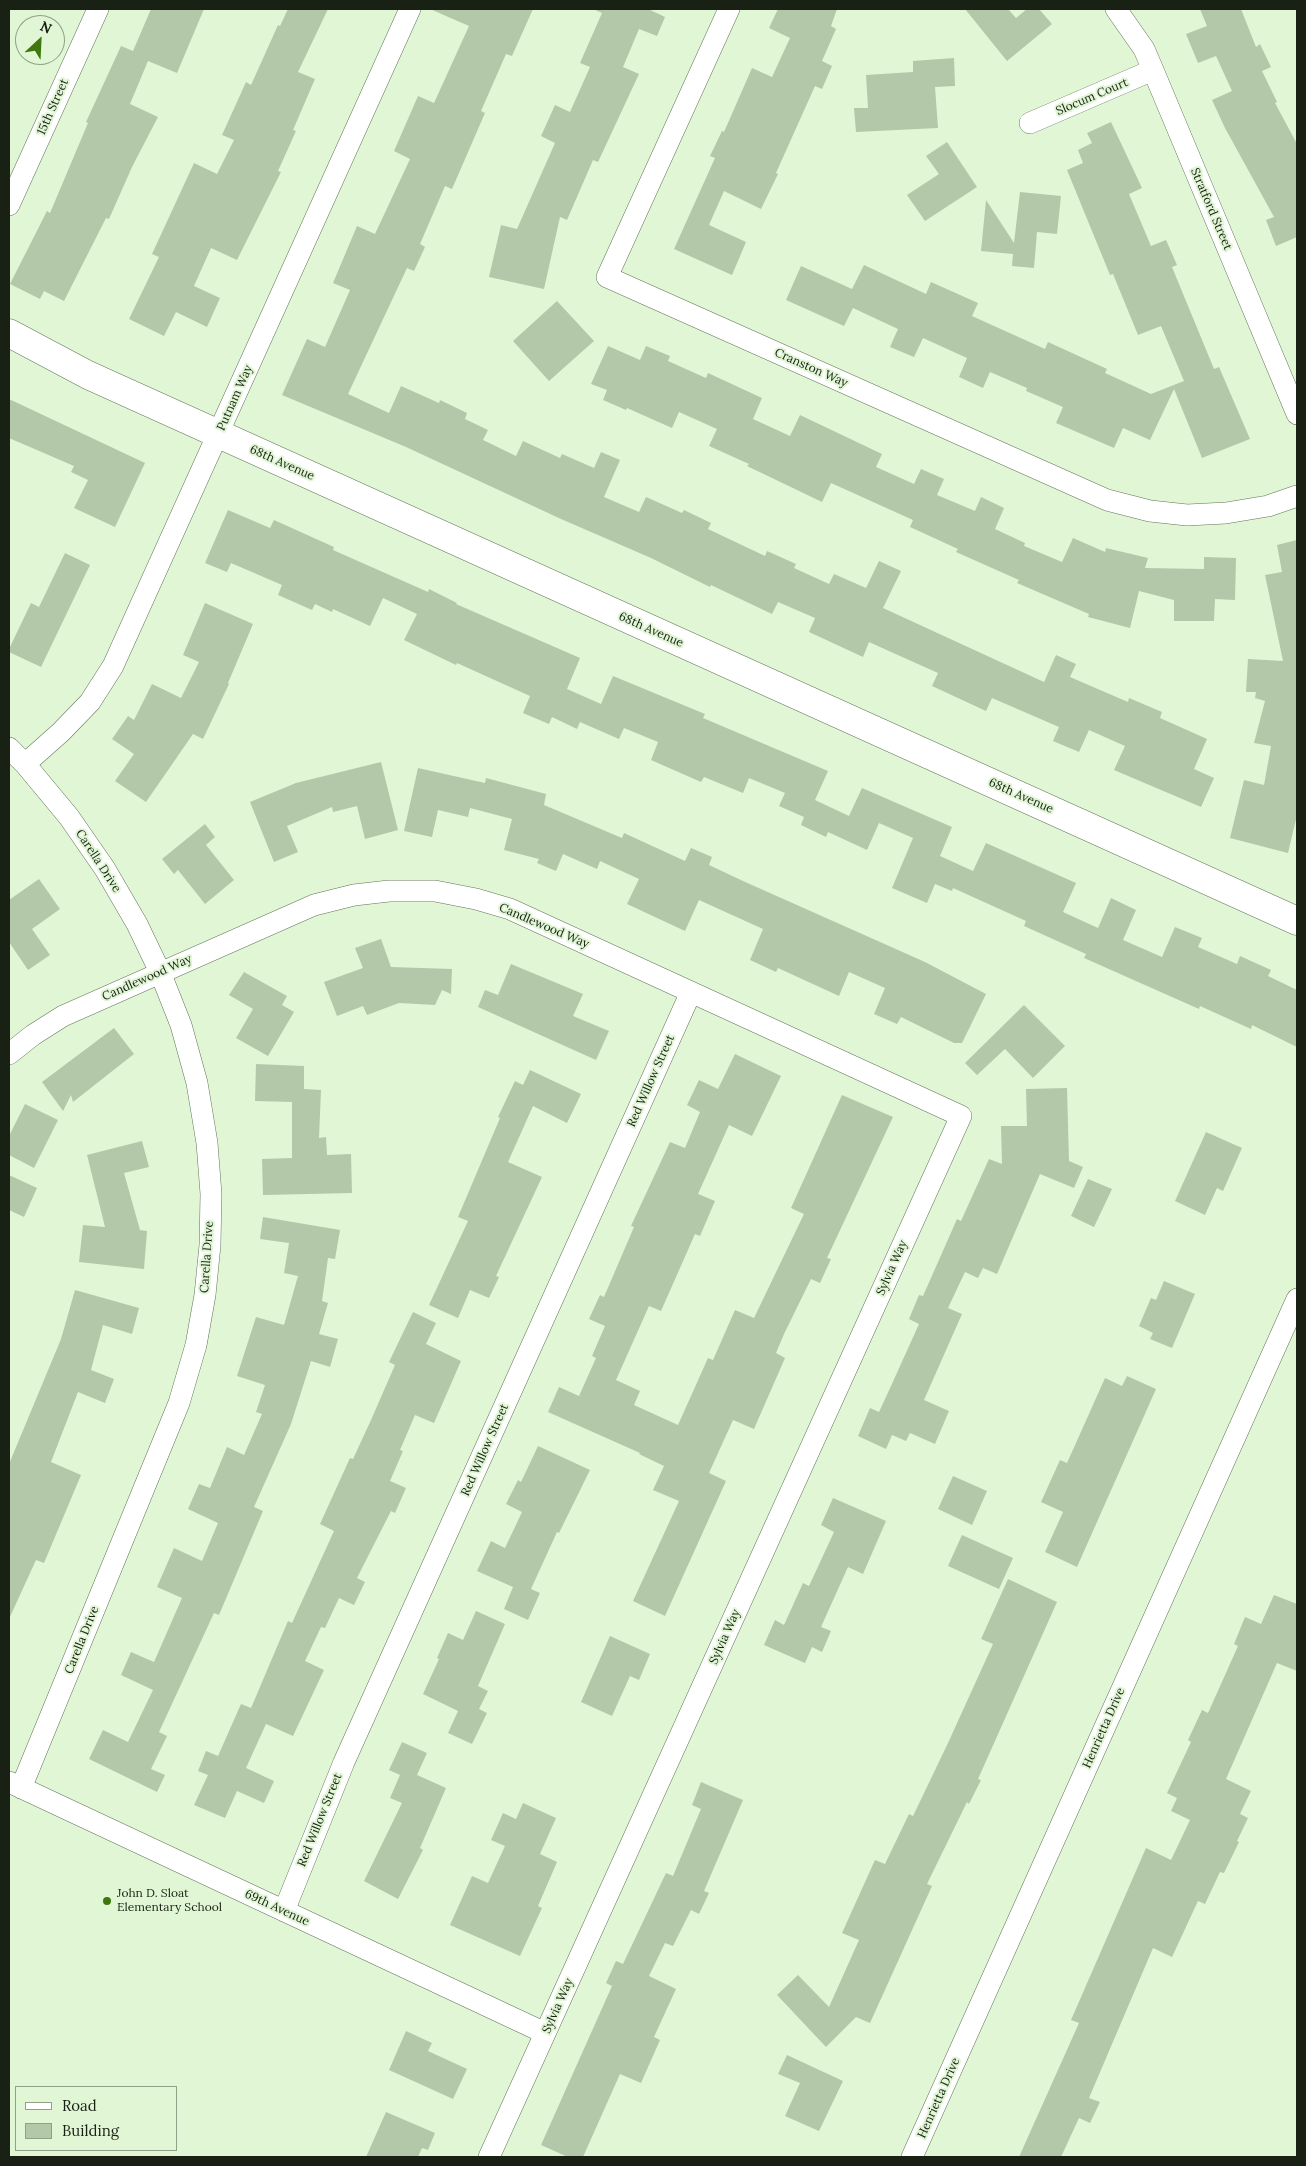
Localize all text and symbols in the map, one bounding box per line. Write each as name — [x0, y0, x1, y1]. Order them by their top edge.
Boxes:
north arrow — [15, 15, 65, 65]
text: N — [37, 17, 55, 38]
street label: Slocum Court — [1054, 75, 1130, 119]
street label: 15th Street — [34, 77, 72, 137]
street label: Stratford Street — [1187, 166, 1235, 252]
street label: Cranston Way — [772, 345, 850, 391]
street label: Putnam Way — [214, 363, 256, 433]
street label: 68th Avenue — [247, 442, 317, 484]
street label: 68th Avenue — [616, 609, 686, 651]
street label: 68th Avenue — [986, 775, 1056, 817]
street label: Carella Drive — [72, 827, 124, 895]
street label: Candlewood Way — [497, 901, 591, 951]
street label: Candlewood Way — [100, 952, 194, 1004]
street label: Red Willow Street — [624, 1033, 678, 1129]
street label: Carella Drive — [197, 1221, 217, 1293]
street label: Sylvia Way — [873, 1238, 911, 1298]
street label: Red Willow Street — [458, 1402, 512, 1498]
street label: Carella Drive — [62, 1604, 102, 1676]
street label: Sylvia Way — [706, 1607, 744, 1667]
street label: Henrietta Drive — [1080, 1685, 1128, 1771]
street label: Red Willow Street — [295, 1771, 345, 1869]
place label: John D. Sloat Elementary School — [117, 1887, 222, 1915]
street label: 69th Avenue — [242, 1887, 312, 1929]
marker: John D. Sloat Elementary School — [101, 1895, 113, 1907]
street label: Sylvia Way — [539, 1976, 577, 2036]
street label: Henrietta Drive — [915, 2055, 963, 2141]
legend — [15, 2086, 178, 2151]
text: Road — [62, 2096, 97, 2115]
text: Building — [62, 2121, 119, 2140]

